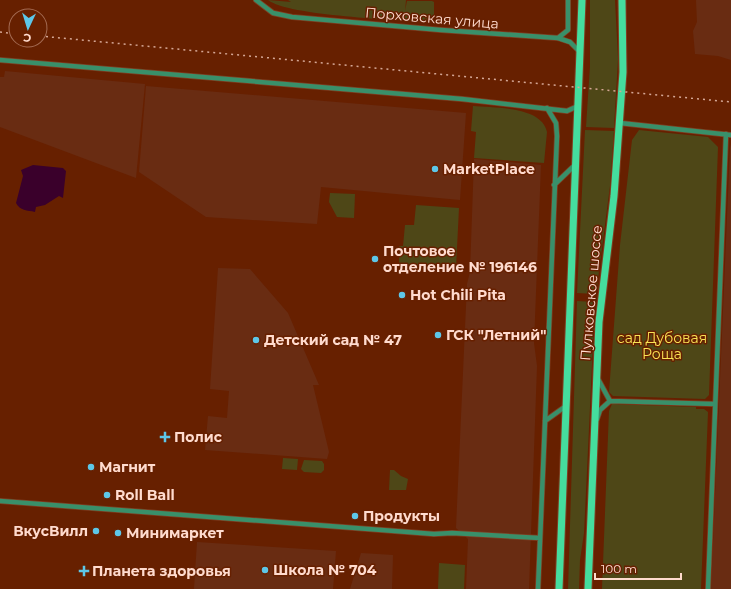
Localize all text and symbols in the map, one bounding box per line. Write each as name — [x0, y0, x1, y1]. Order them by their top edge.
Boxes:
street label: Порховская улица — [364, 3, 500, 33]
north arrow — [8, 8, 48, 48]
text: С — [23, 31, 32, 45]
place label: MarketPlace — [443, 160, 535, 178]
marker: MarketPlace — [430, 164, 440, 174]
street label: Пулковское шоссе — [576, 224, 606, 362]
place label: Почтовое отделение № 196146 — [383, 242, 537, 276]
marker: Почтовое отделение № 196146 — [370, 254, 380, 264]
place label: Hot Chili Pita — [410, 286, 506, 304]
marker: Hot Chili Pita — [397, 290, 407, 300]
place label: ГСК "Летний" — [446, 326, 546, 344]
park label: сад Дубовая Роща — [617, 329, 707, 363]
marker: ГСК "Летний" — [433, 330, 443, 340]
place label: Детский сад № 47 — [264, 331, 402, 349]
marker: Детский сад № 47 — [251, 335, 261, 345]
place label: Полис — [174, 428, 223, 446]
marker: Полис — [159, 431, 171, 443]
place label: Магнит — [99, 458, 156, 476]
marker: Магнит — [86, 462, 96, 472]
place label: Roll Ball — [115, 486, 175, 504]
marker: Roll Ball — [102, 490, 112, 500]
place label: Продукты — [363, 507, 440, 525]
marker: Продукты — [350, 511, 360, 521]
place label: ВкусВилл — [13, 522, 88, 540]
place label: Минимаркет — [126, 524, 224, 542]
marker: ВкусВилл — [91, 526, 101, 536]
marker: Минимаркет — [113, 528, 123, 538]
scale bar — [595, 555, 681, 581]
place label: Школа № 704 — [273, 561, 377, 579]
text: 100 m — [601, 561, 637, 576]
place label: Планета здоровья — [92, 562, 231, 580]
marker: Школа № 704 — [260, 565, 270, 575]
marker: Планета здоровья — [79, 566, 89, 576]

